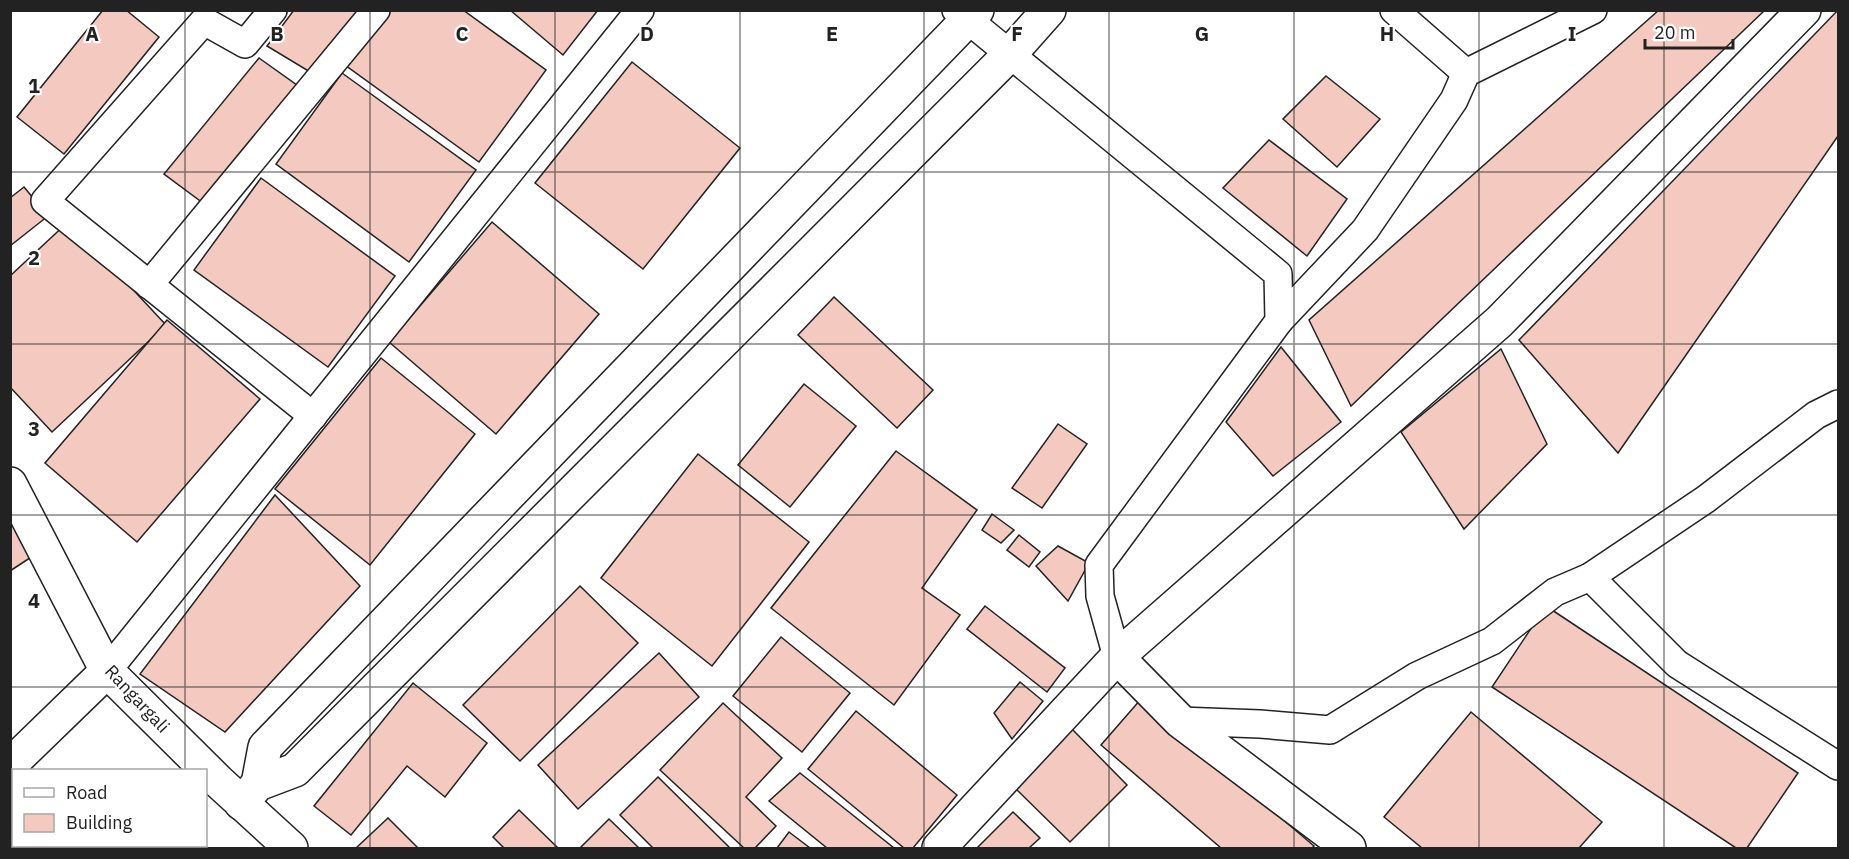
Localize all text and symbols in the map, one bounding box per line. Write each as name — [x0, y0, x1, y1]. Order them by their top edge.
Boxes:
scale bar — [1645, 12, 1734, 50]
text: A — [85, 20, 99, 47]
text: B — [270, 20, 284, 47]
text: C — [455, 20, 469, 47]
text: D — [640, 20, 654, 47]
text: E — [826, 20, 838, 47]
text: F — [1011, 20, 1023, 47]
text: G — [1195, 20, 1209, 47]
text: H — [1380, 20, 1394, 47]
text: I — [1568, 20, 1576, 47]
text: 20 m — [1654, 21, 1696, 44]
text: 1 — [28, 72, 40, 99]
text: 2 — [28, 244, 40, 271]
text: 3 — [28, 415, 40, 442]
text: 4 — [28, 587, 40, 614]
street label: Rangargali — [100, 660, 175, 738]
legend — [12, 769, 207, 847]
text: Road — [66, 781, 107, 804]
text: Building — [66, 811, 133, 834]

